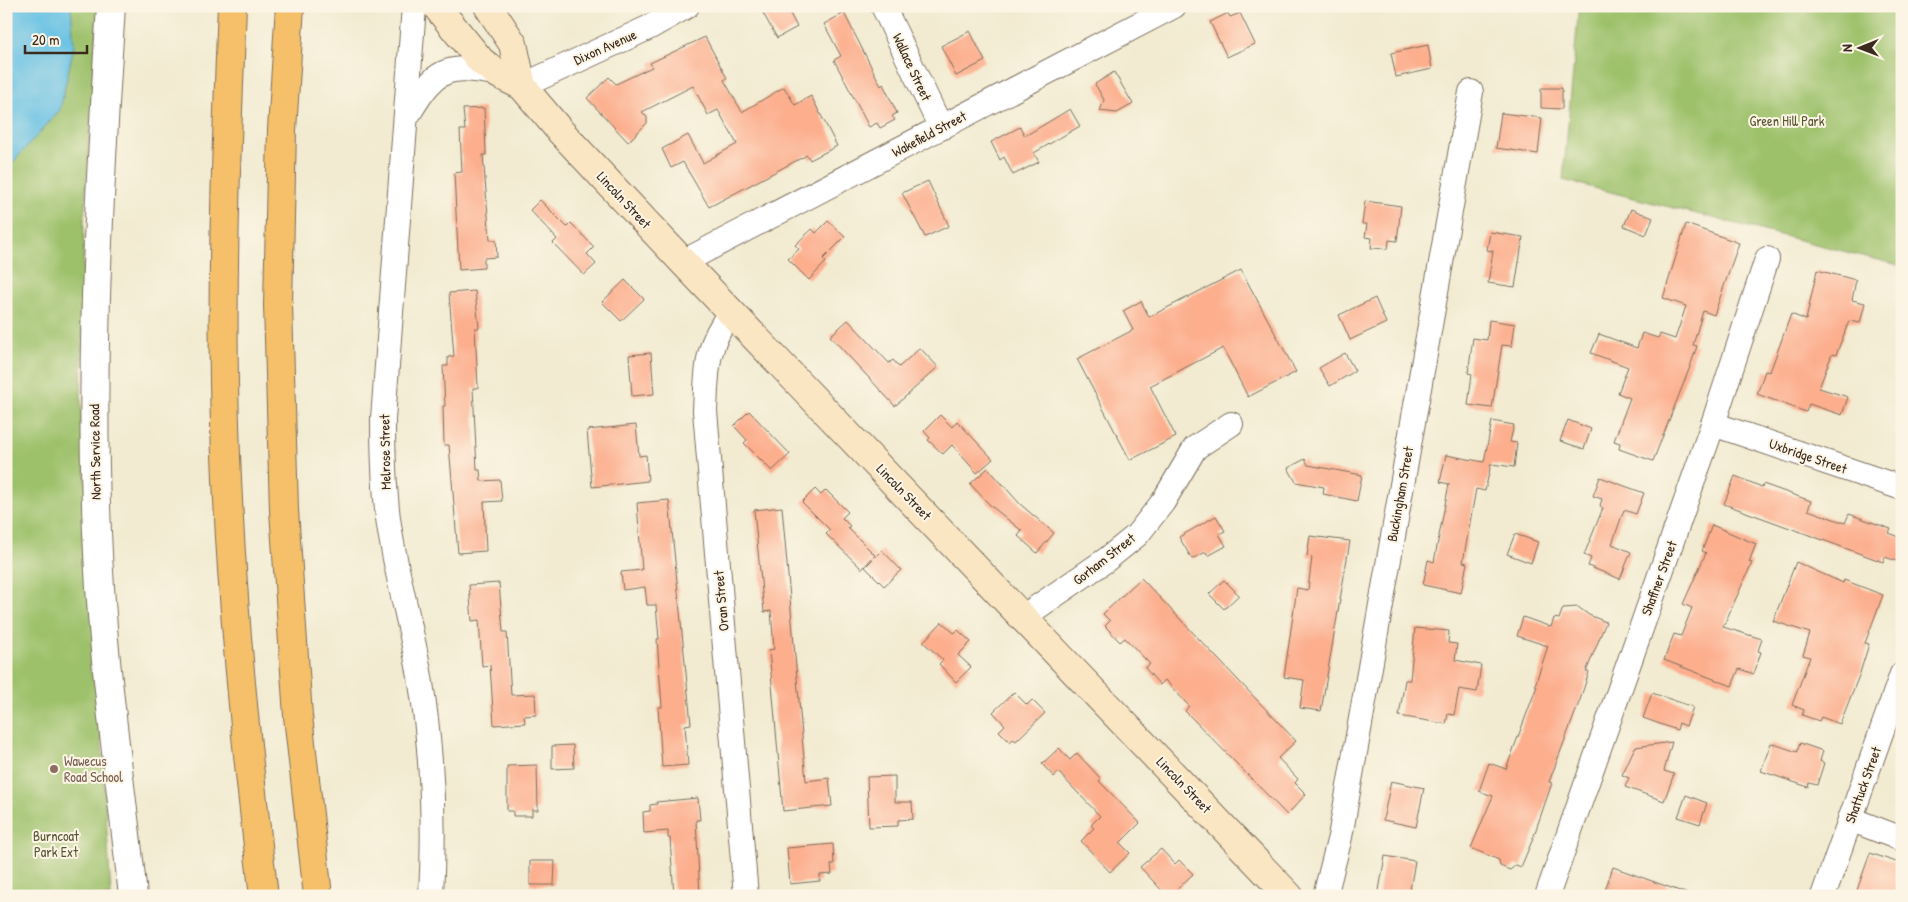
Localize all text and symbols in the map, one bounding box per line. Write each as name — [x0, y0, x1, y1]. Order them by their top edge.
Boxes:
scale bar — [25, 22, 88, 54]
north arrow — [1836, 22, 1886, 72]
street label: Dixon Avenue — [570, 24, 640, 69]
text: 20 m — [32, 29, 59, 50]
street label: Wallace Street — [889, 30, 936, 104]
text: N — [1837, 44, 1856, 52]
street label: Wakefield Street — [888, 106, 969, 161]
park label: Green Hill Park — [1749, 111, 1825, 130]
street label: Lincoln Street — [593, 167, 656, 232]
street label: North Service Road — [84, 403, 105, 500]
street label: Melrose Street — [374, 414, 395, 490]
street label: Uxbridge Street — [1766, 433, 1850, 479]
street label: Buckingham Street — [1382, 445, 1418, 543]
street label: Lincoln Street — [873, 459, 936, 524]
street label: Gorham Street — [1069, 528, 1139, 589]
street label: Shaffner Street — [1636, 538, 1681, 618]
street label: Oran Street — [708, 570, 733, 632]
street label: Shattuck Street — [1840, 744, 1885, 826]
place label: Wawecus Road School — [64, 751, 123, 786]
street label: Lincoln Street — [1153, 752, 1216, 817]
marker: Wawecus Road School — [48, 763, 60, 775]
park label: Burncoat Park Ext — [33, 826, 79, 861]

